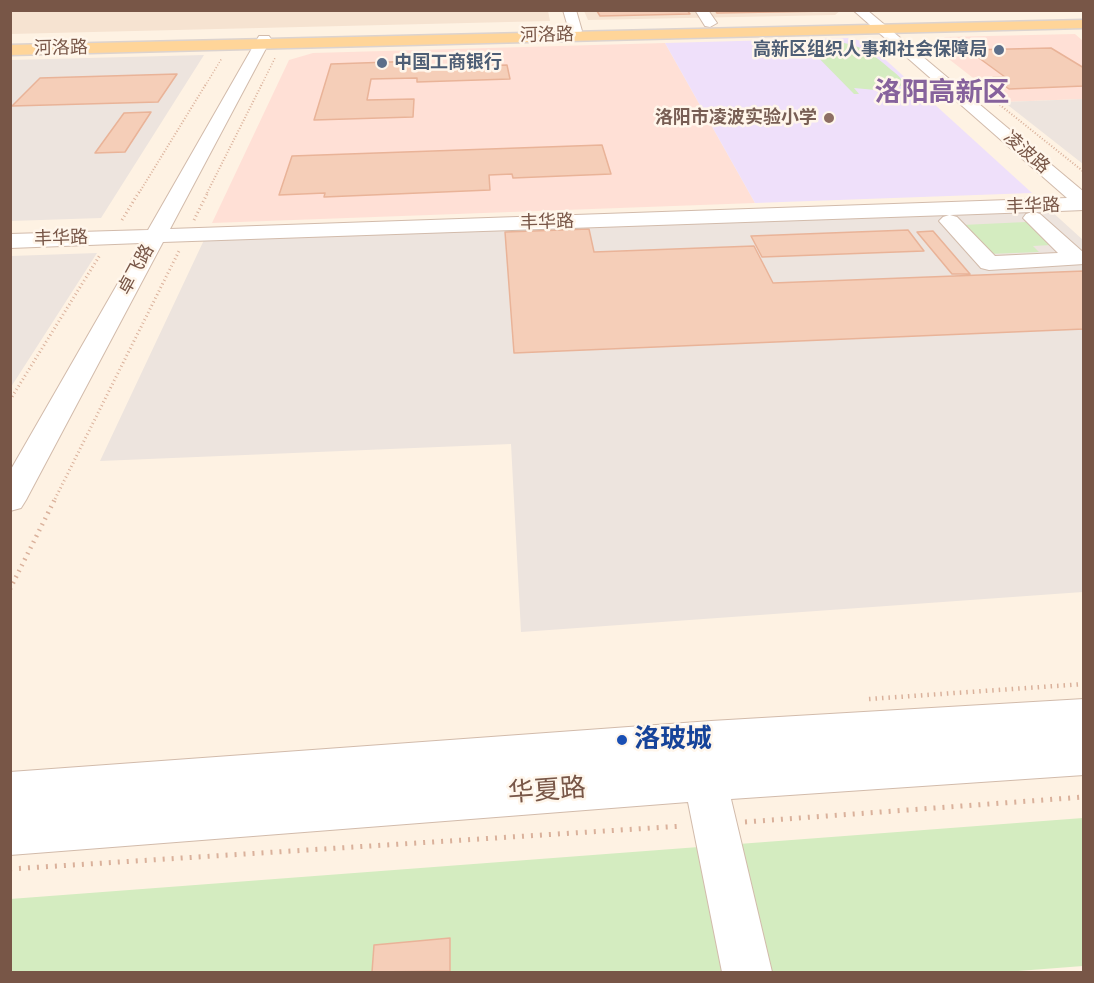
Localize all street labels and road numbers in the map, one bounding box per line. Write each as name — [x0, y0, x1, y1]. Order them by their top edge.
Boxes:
street label: 河洛路 — [520, 25, 574, 47]
street label: 河洛路 — [34, 38, 88, 60]
street label: 凌波路 — [999, 127, 1053, 179]
street label: 丰华路 — [1006, 195, 1060, 219]
street label: 丰华路 — [520, 211, 574, 235]
street label: 丰华路 — [34, 227, 88, 251]
street label: 卓飞路 — [114, 241, 160, 299]
street label: 华夏路 — [507, 774, 587, 810]

